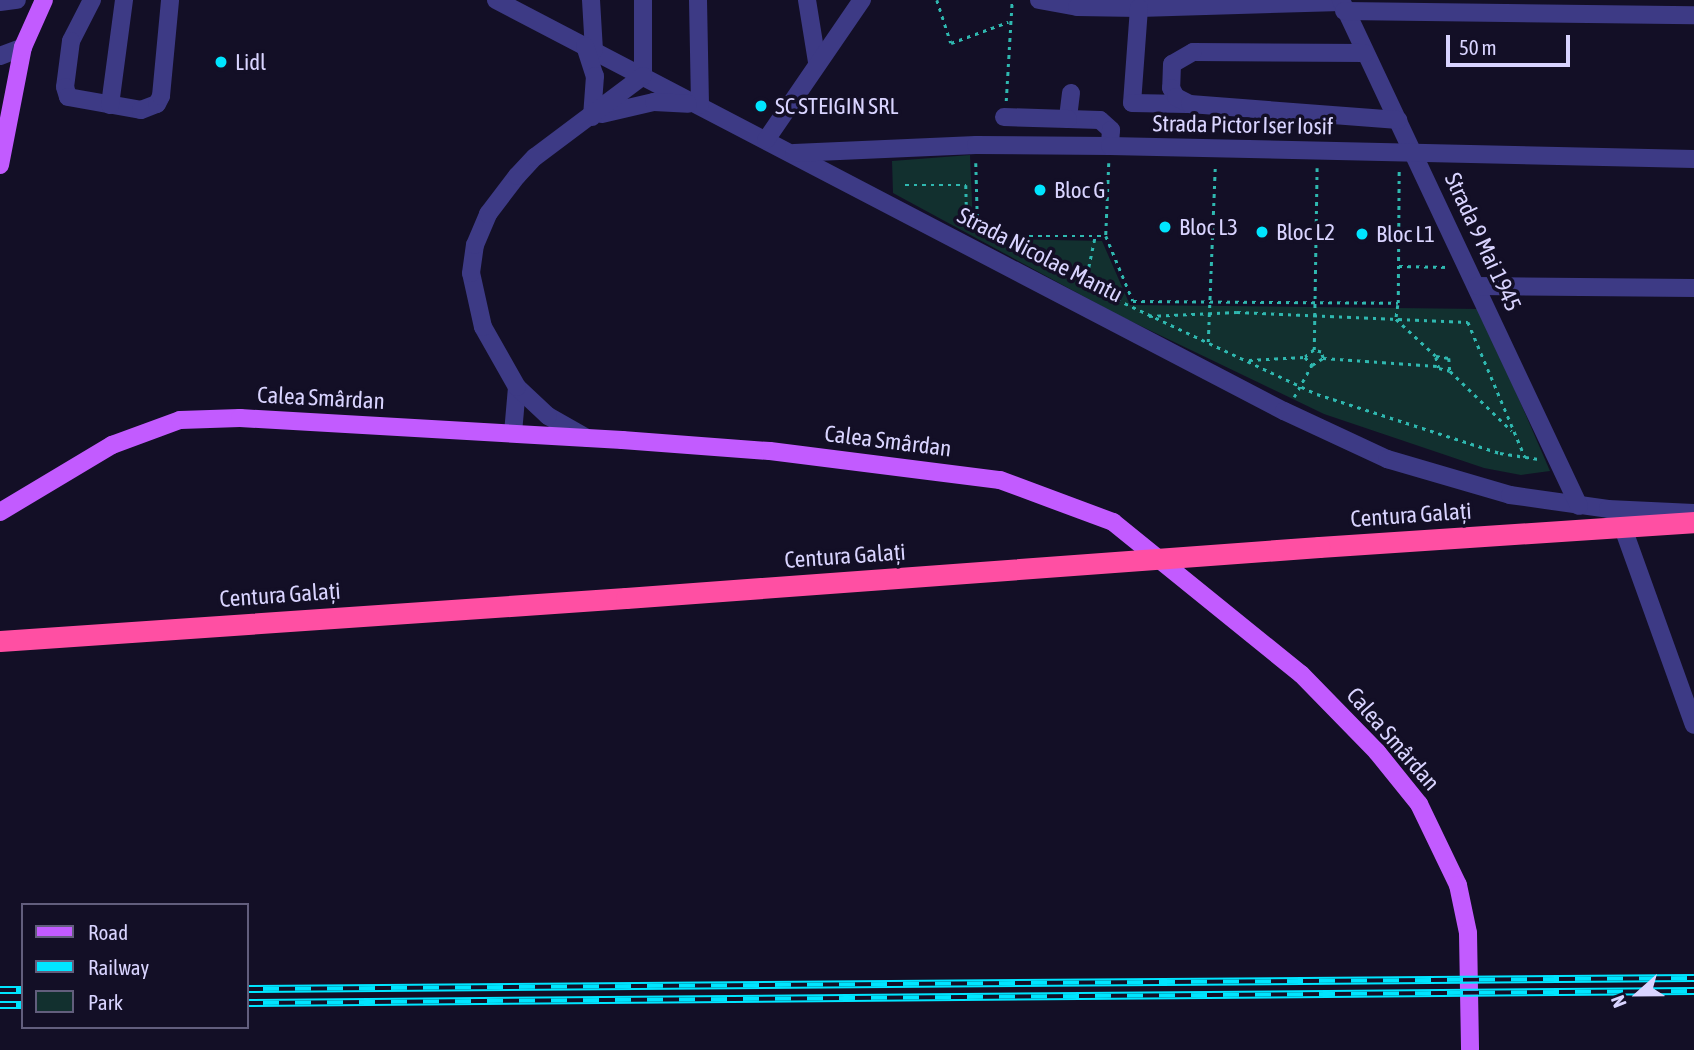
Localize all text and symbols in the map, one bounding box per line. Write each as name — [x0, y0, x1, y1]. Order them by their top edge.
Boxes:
scale bar — [1449, 21, 1573, 65]
text: 50 m — [1459, 35, 1497, 59]
place label: Lidl — [235, 48, 266, 76]
marker: Lidl — [213, 54, 229, 70]
place label: SC STEIGIN SRL — [775, 92, 898, 120]
marker: SC STEIGIN SRL — [753, 98, 769, 114]
street label: Strada Pictor Iser Iosif — [1152, 110, 1334, 140]
street label: Strada 9 Mai 1945 — [1439, 168, 1527, 316]
place label: Bloc G — [1054, 176, 1105, 204]
marker: Bloc G — [1032, 182, 1048, 198]
street label: Strada Nicolae Mantu — [953, 201, 1127, 309]
place label: Bloc L3 — [1179, 213, 1238, 241]
place label: Bloc L2 — [1276, 218, 1335, 246]
marker: Bloc L3 — [1157, 219, 1173, 235]
place label: Bloc L1 — [1376, 220, 1435, 248]
marker: Bloc L2 — [1254, 224, 1270, 240]
marker: Bloc L1 — [1354, 226, 1370, 242]
street label: Calea Smârdan — [257, 381, 385, 415]
street label: Calea Smârdan — [823, 420, 953, 462]
street label: Centura Galați — [1349, 497, 1473, 533]
street label: Centura Galați — [783, 538, 907, 574]
street label: Centura Galați — [218, 577, 342, 613]
street label: Calea Smârdan — [1341, 682, 1445, 796]
legend — [21, 903, 248, 1029]
text: Road — [88, 920, 128, 944]
text: Railway — [88, 955, 149, 979]
north arrow — [1603, 959, 1673, 1029]
text: Park — [88, 990, 123, 1014]
text: N — [1606, 992, 1631, 1011]

